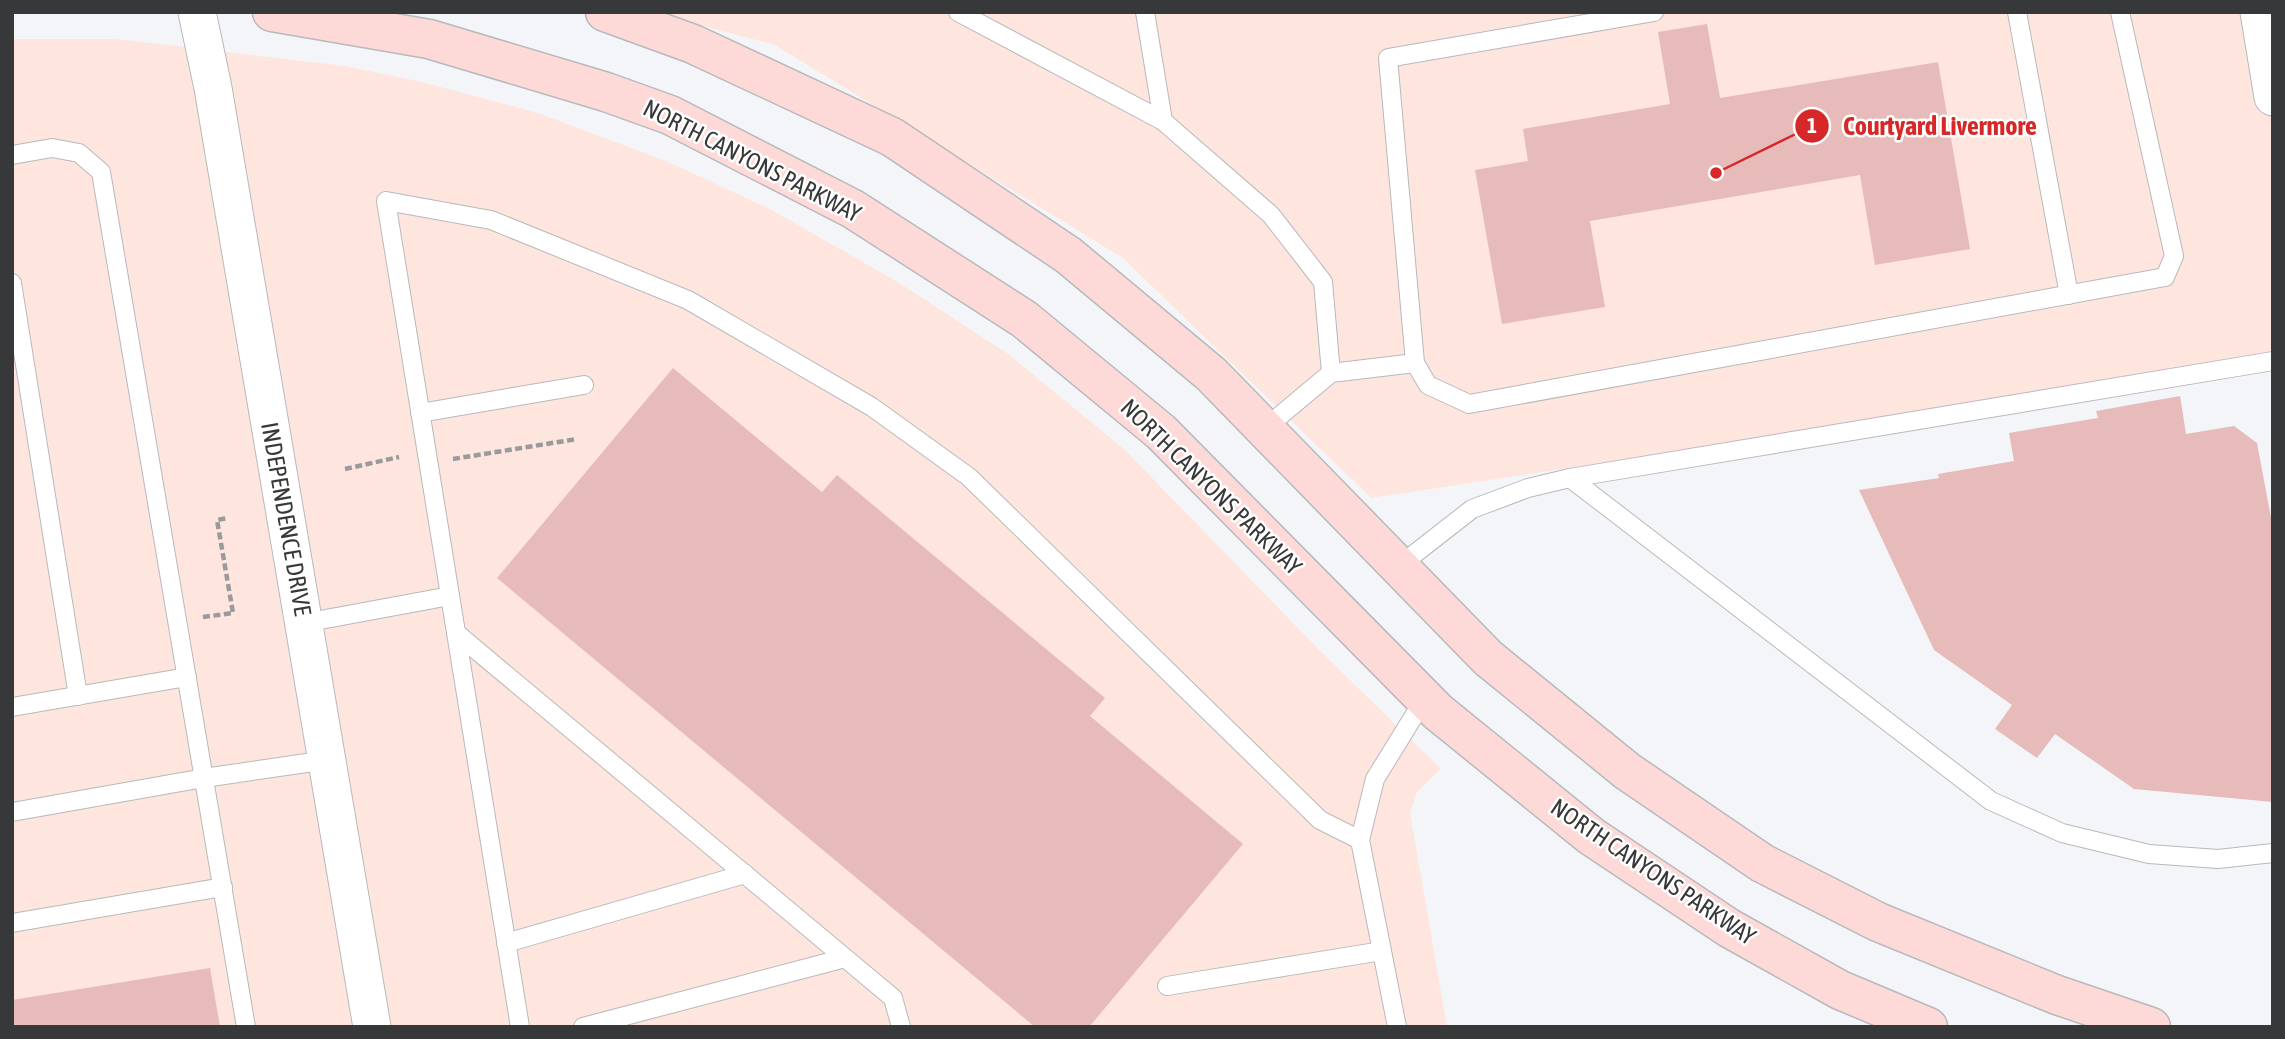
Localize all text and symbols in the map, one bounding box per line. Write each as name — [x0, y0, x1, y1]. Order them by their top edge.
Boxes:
street label: NORTH CANYONS PARKWAY — [639, 94, 866, 227]
callout: Courtyard Livermore — [1794, 102, 2051, 149]
text: Courtyard Livermore — [1843, 111, 2037, 141]
text: 1 — [1807, 113, 1817, 137]
street label: NORTH CANYONS PARKWAY — [1115, 393, 1308, 580]
street label: INDEPENDENCE DRIVE — [256, 420, 317, 618]
street label: NORTH CANYONS PARKWAY — [1546, 793, 1761, 950]

